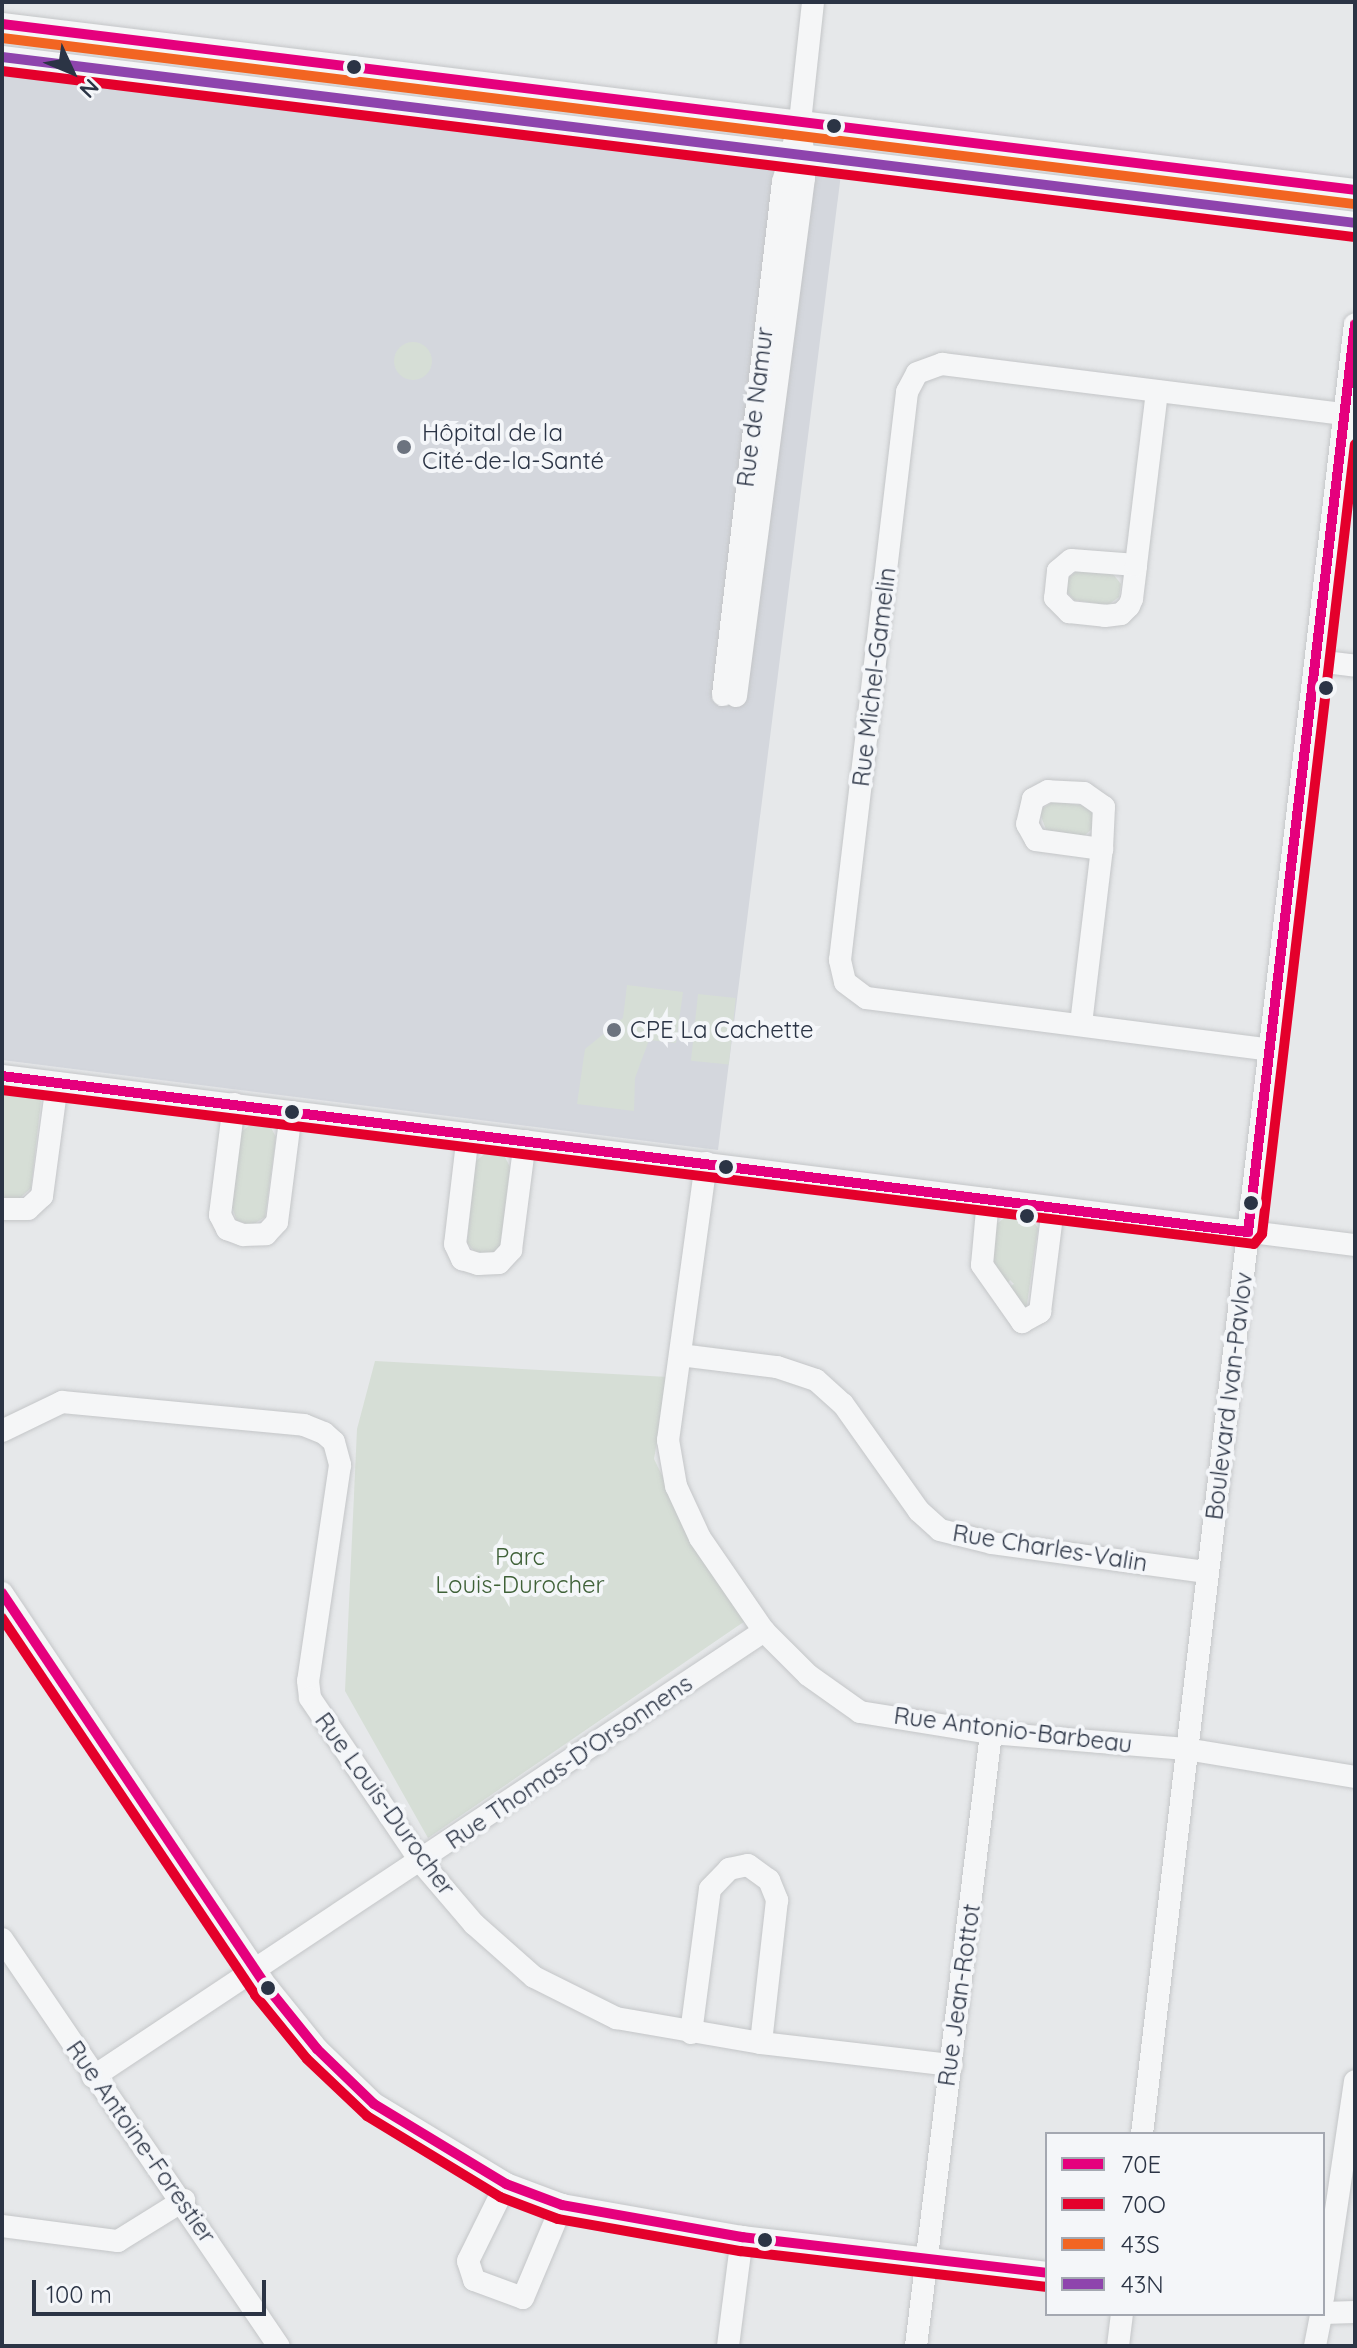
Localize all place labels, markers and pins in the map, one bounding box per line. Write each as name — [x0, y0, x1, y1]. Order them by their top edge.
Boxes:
unlabelled marker — [346, 59, 362, 75]
unlabelled marker — [826, 118, 842, 134]
place label: Hôpital de la Cité-de-la-Santé — [422, 419, 604, 475]
marker: Hôpital de la Cité-de-la-Santé — [393, 436, 415, 458]
unlabelled marker — [1318, 680, 1334, 696]
place label: CPE La Cachette — [630, 1016, 814, 1044]
marker: CPE La Cachette — [605, 1021, 623, 1039]
unlabelled marker — [284, 1104, 300, 1120]
unlabelled marker — [718, 1159, 734, 1175]
unlabelled marker — [1243, 1195, 1259, 1211]
unlabelled marker — [1019, 1208, 1035, 1224]
unlabelled marker — [260, 1980, 276, 1996]
unlabelled marker — [757, 2232, 773, 2248]

